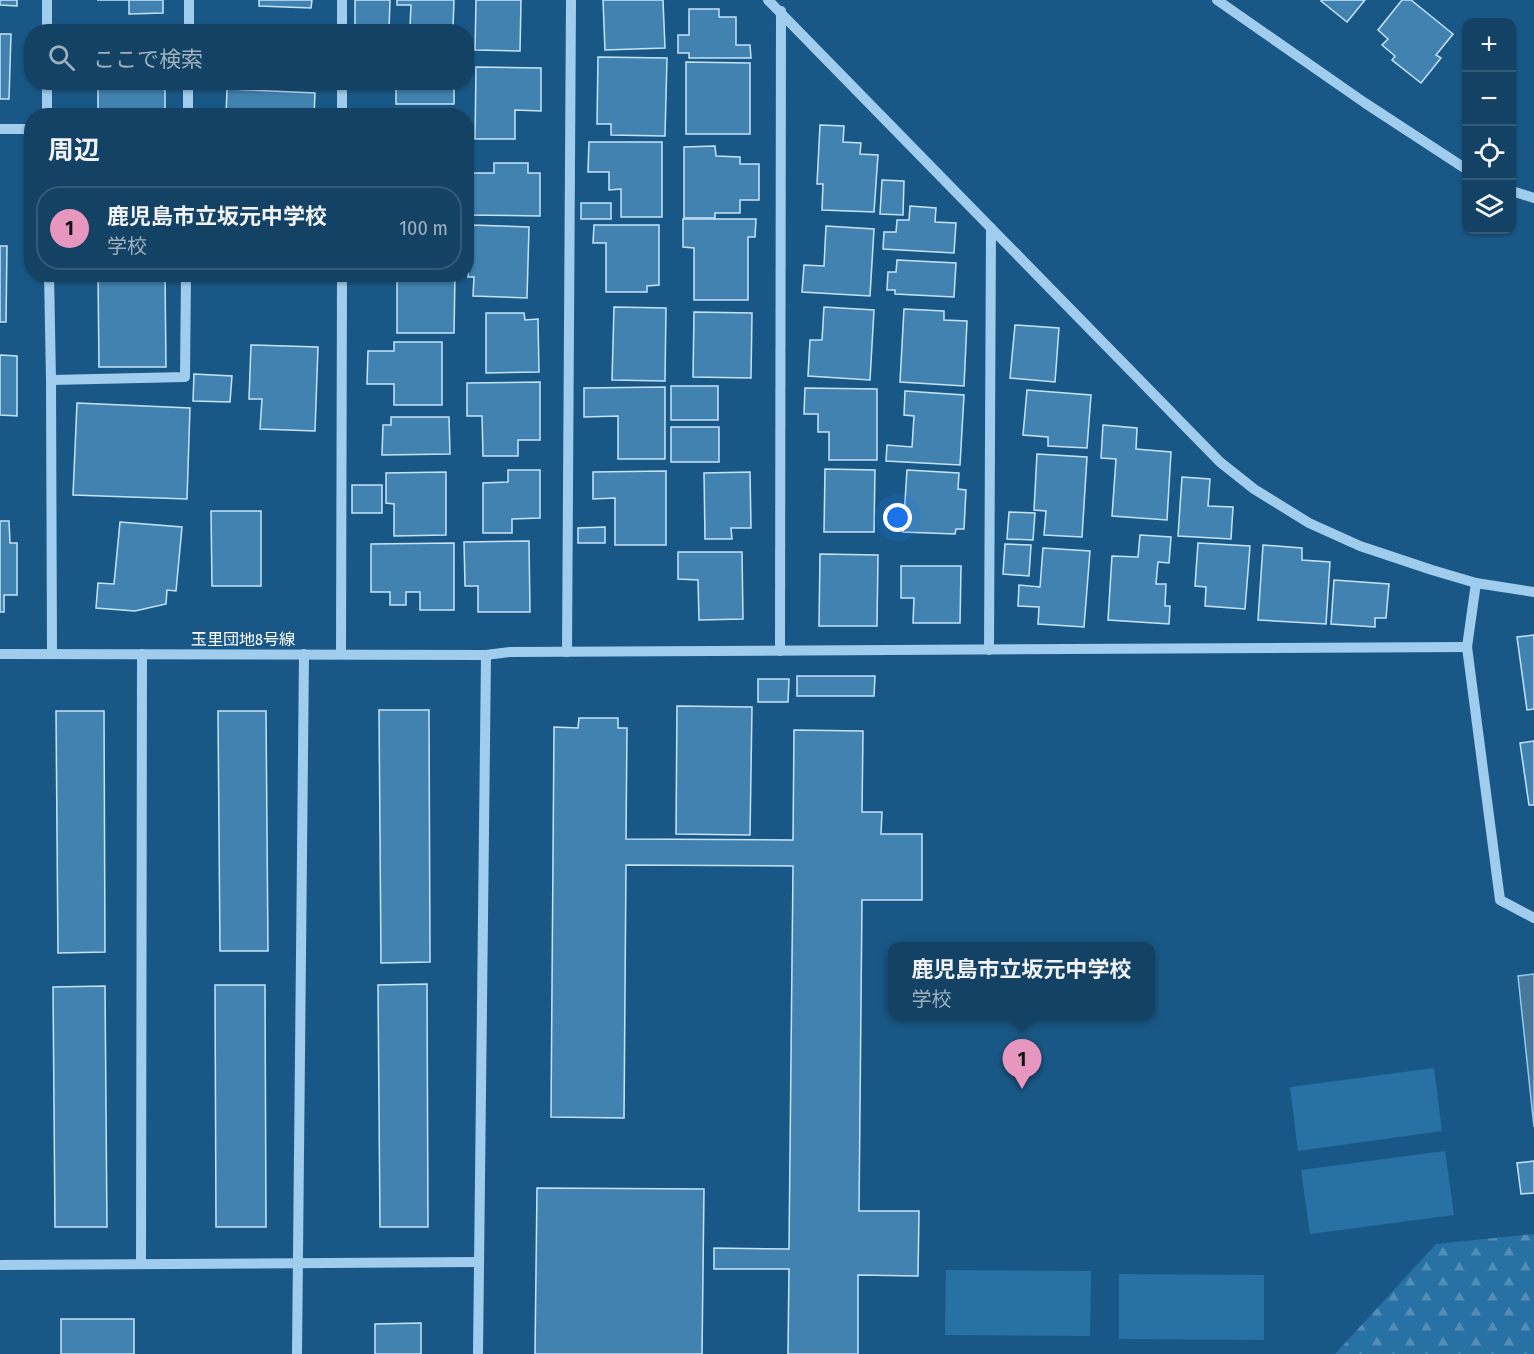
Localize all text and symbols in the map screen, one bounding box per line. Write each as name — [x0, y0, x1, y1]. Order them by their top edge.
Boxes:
map controls — [1462, 18, 1516, 234]
button: + — [1462, 18, 1516, 72]
search box — [24, 24, 474, 90]
icon: search — [45, 41, 78, 74]
text: ここで検索 — [93, 46, 203, 73]
button: − — [1462, 72, 1516, 126]
button: locate — [1462, 126, 1516, 180]
text: 周辺 — [48, 135, 100, 166]
button: layers — [1462, 180, 1516, 234]
text: 鹿児島市立坂元中学校 — [107, 203, 327, 230]
text: 1 — [65, 216, 74, 240]
text: 100 m — [399, 216, 448, 240]
text: 学校 — [107, 234, 147, 258]
your location — [883, 503, 912, 532]
street label: 玉里団地8号線 — [191, 630, 295, 649]
popup — [888, 942, 1155, 1020]
text: 鹿児島市立坂元中学校 — [911, 956, 1132, 983]
text: 学校 — [911, 987, 951, 1011]
pin: 1 — [1002, 1040, 1042, 1089]

